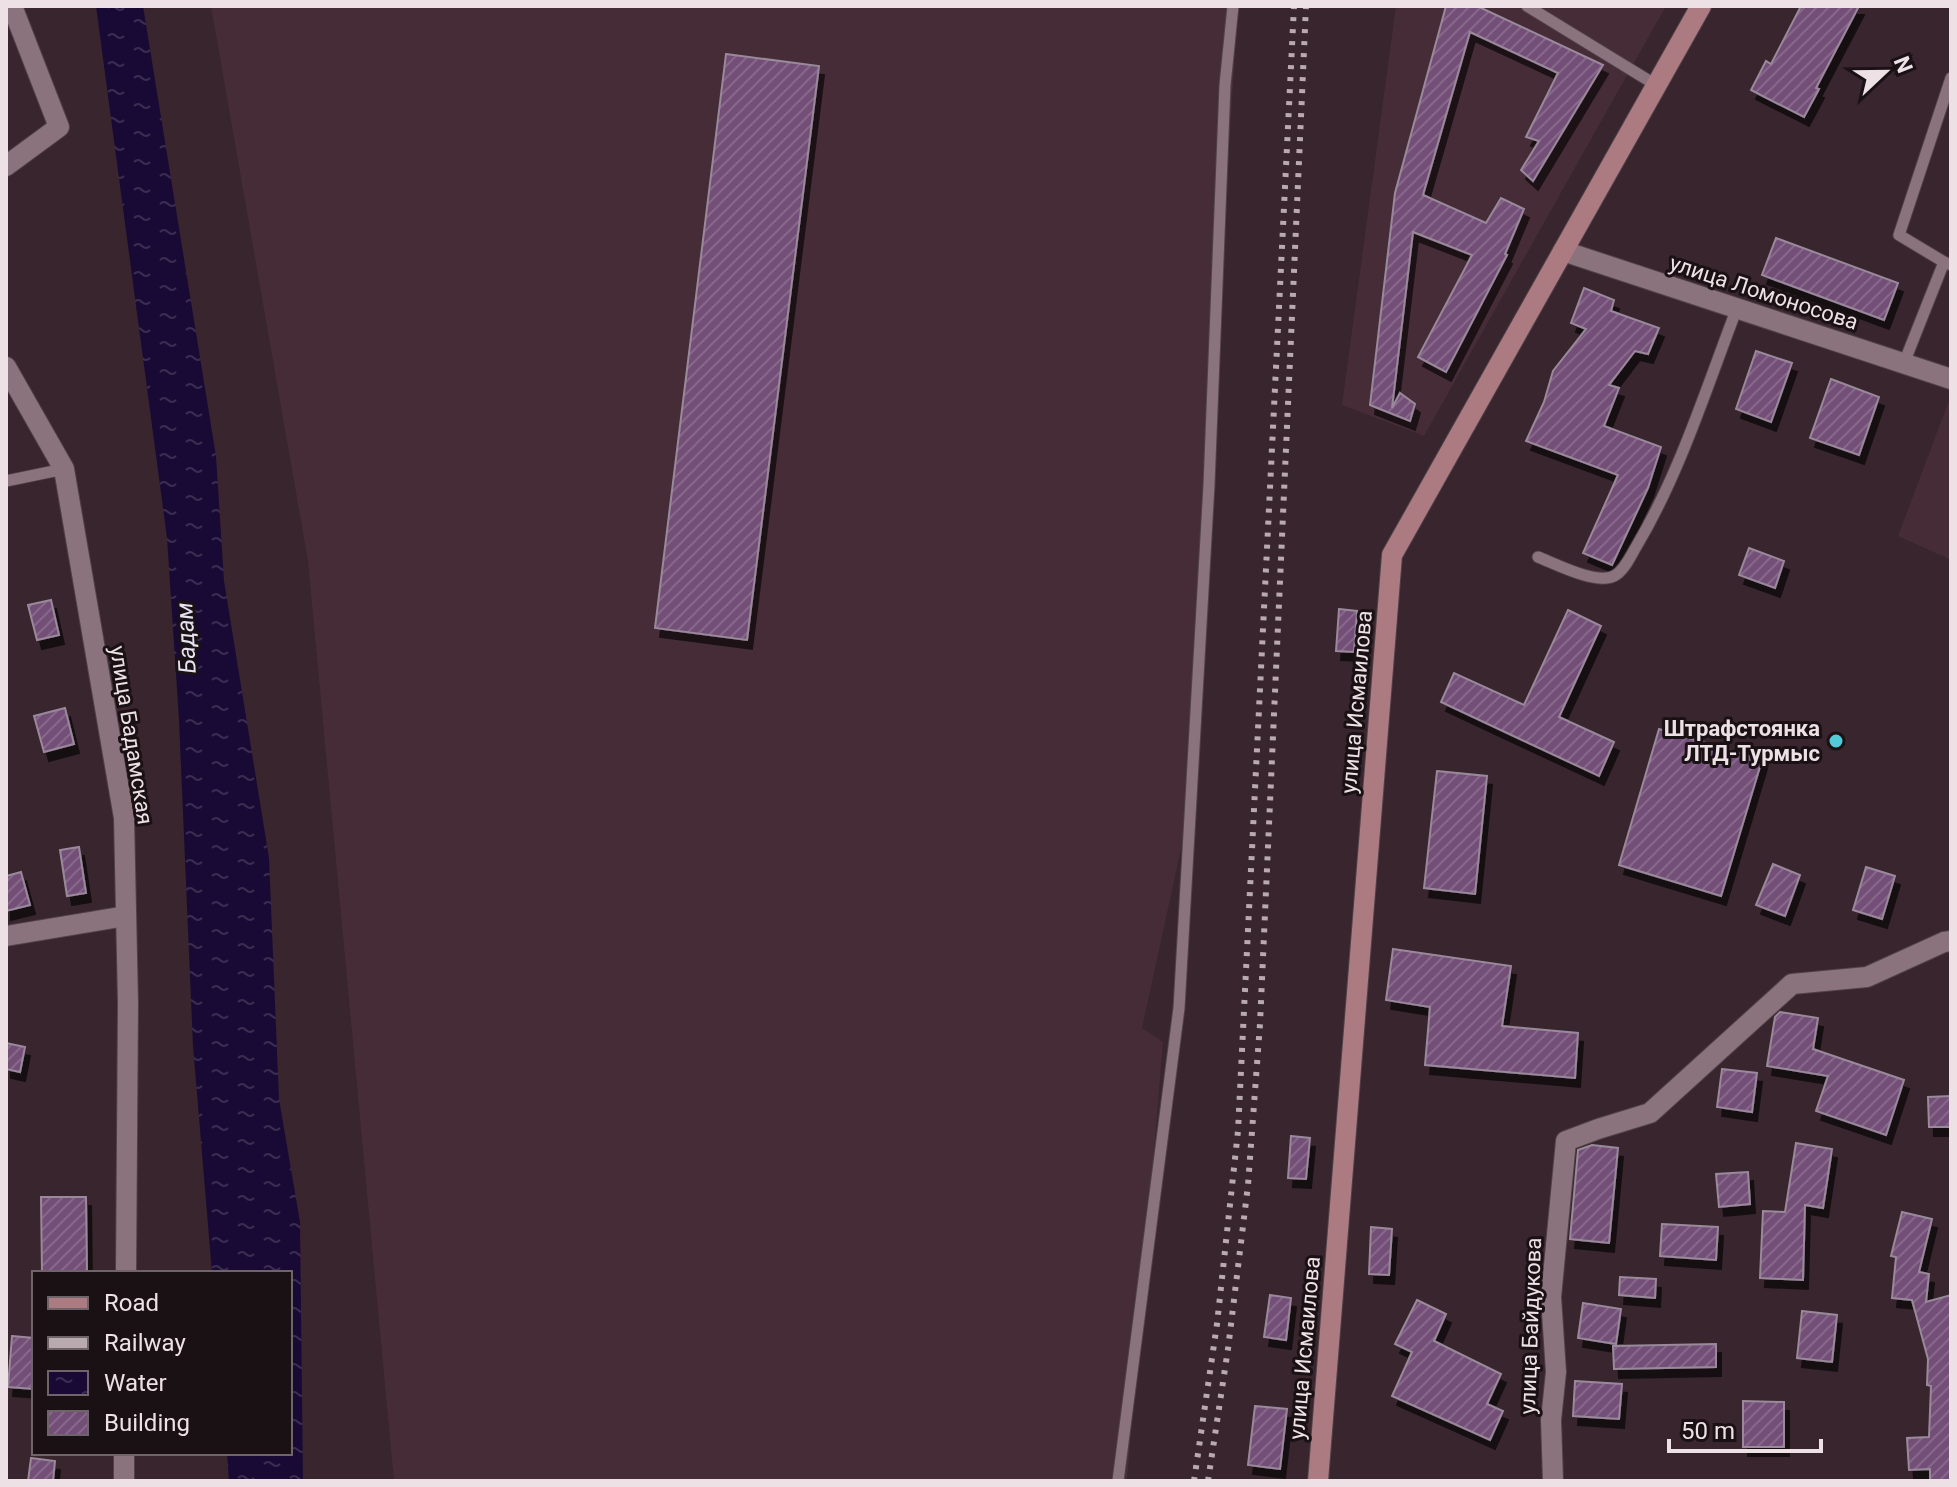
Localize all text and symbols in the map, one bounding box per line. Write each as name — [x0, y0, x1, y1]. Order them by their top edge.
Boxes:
north arrow — [1845, 32, 1925, 112]
text: N — [1889, 53, 1918, 77]
street label: улица Ломоносова — [1666, 250, 1861, 335]
water label: Бадам — [170, 602, 202, 674]
street label: улица Исмаилова — [1336, 609, 1377, 795]
street label: улица Бадамская — [105, 644, 158, 826]
place label: Штрафстоянка ЛТД-Турмыс — [1664, 716, 1820, 766]
marker: Штрафстоянка ЛТД-Турмыс — [1827, 732, 1845, 750]
street label: улица Байдукова — [1515, 1237, 1546, 1415]
street label: улица Исмаилова — [1284, 1255, 1325, 1441]
legend — [32, 1271, 292, 1455]
text: Road — [104, 1289, 159, 1317]
text: Railway — [104, 1329, 186, 1357]
text: Water — [104, 1369, 167, 1397]
scale bar — [1669, 1403, 1821, 1453]
text: Building — [104, 1409, 190, 1437]
text: 50 m — [1681, 1417, 1735, 1445]

